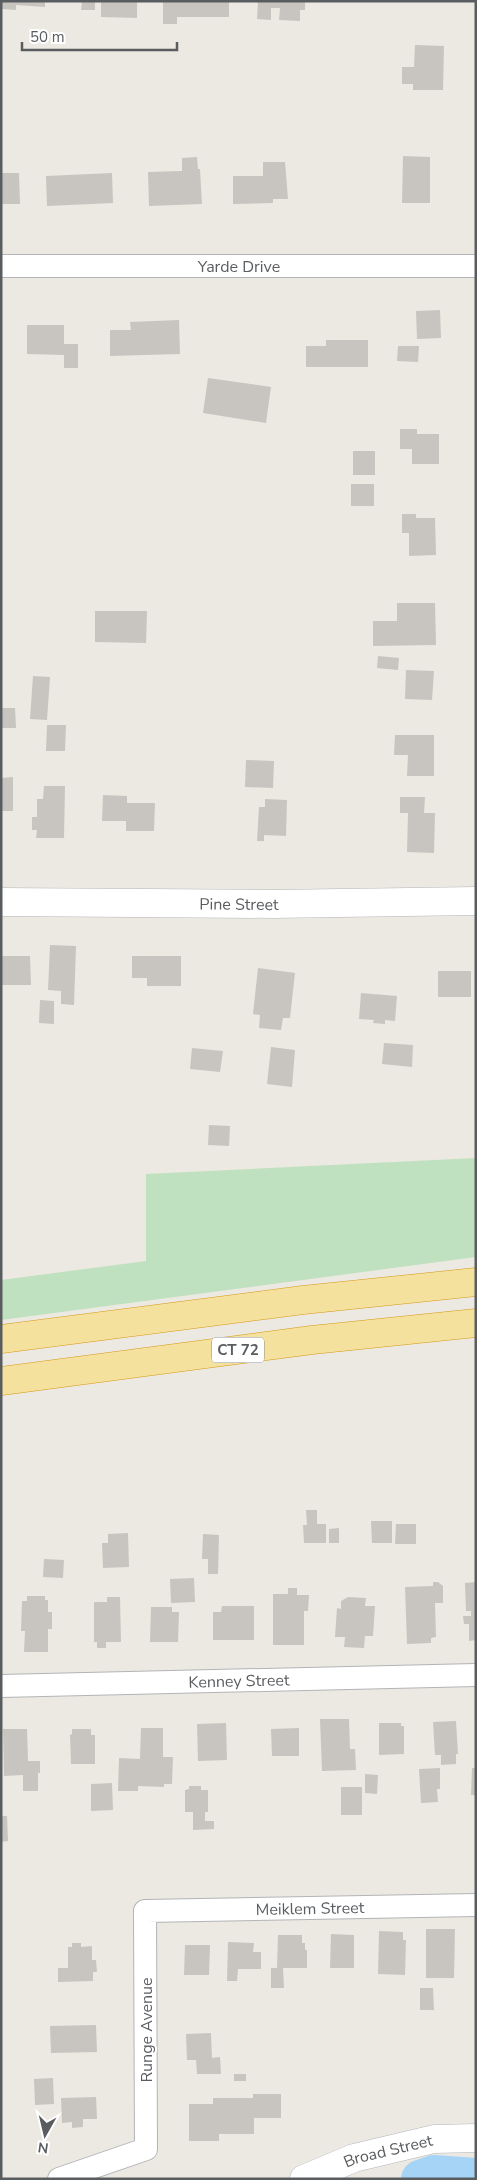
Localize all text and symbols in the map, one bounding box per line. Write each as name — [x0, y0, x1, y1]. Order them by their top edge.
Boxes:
scale bar — [22, 20, 178, 52]
text: 50 m — [30, 27, 65, 47]
street label: Yarde Drive — [197, 256, 280, 278]
street label: Pine Street — [199, 893, 279, 916]
road number: CT 72 — [212, 1338, 264, 1362]
street label: Kenney Street — [188, 1669, 290, 1694]
street label: Meiklem Street — [255, 1897, 365, 1921]
street label: Runge Avenue — [136, 1977, 158, 2083]
north arrow — [20, 2110, 70, 2160]
street label: Broad Street — [340, 2130, 435, 2173]
text: N — [37, 2137, 50, 2158]

